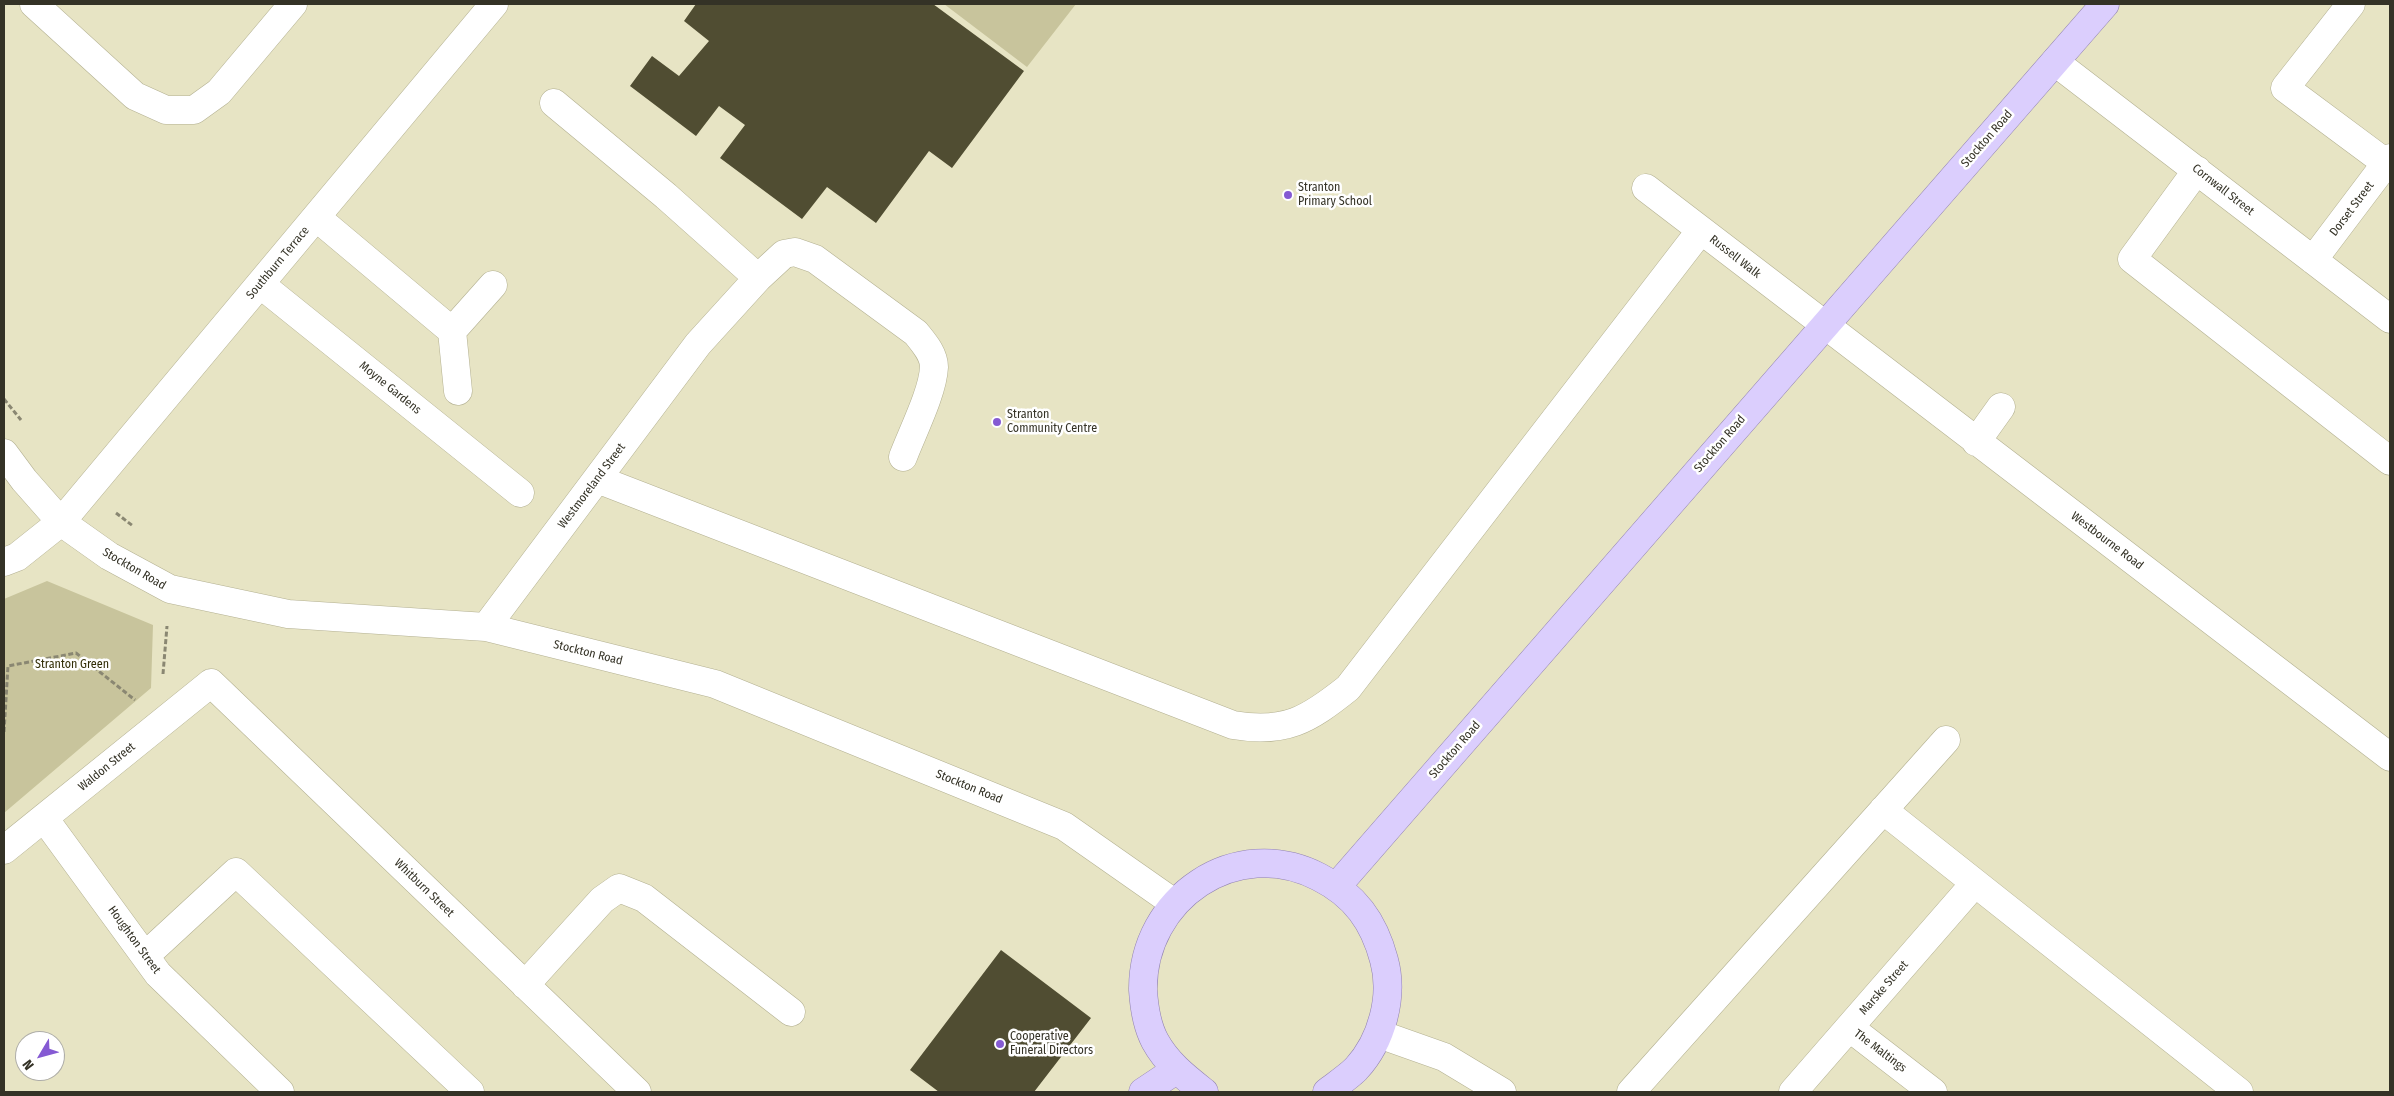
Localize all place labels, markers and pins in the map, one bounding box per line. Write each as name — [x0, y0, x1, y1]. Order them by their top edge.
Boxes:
place label: Stranton Primary School — [1298, 181, 1372, 209]
marker: Stranton Primary School — [1282, 189, 1294, 201]
place label: Stranton Community Centre — [1007, 408, 1097, 436]
marker: Stranton Community Centre — [991, 416, 1003, 428]
place label: Cooperative Funeral Directors — [1010, 1030, 1093, 1058]
marker: Cooperative Funeral Directors — [994, 1038, 1006, 1050]

